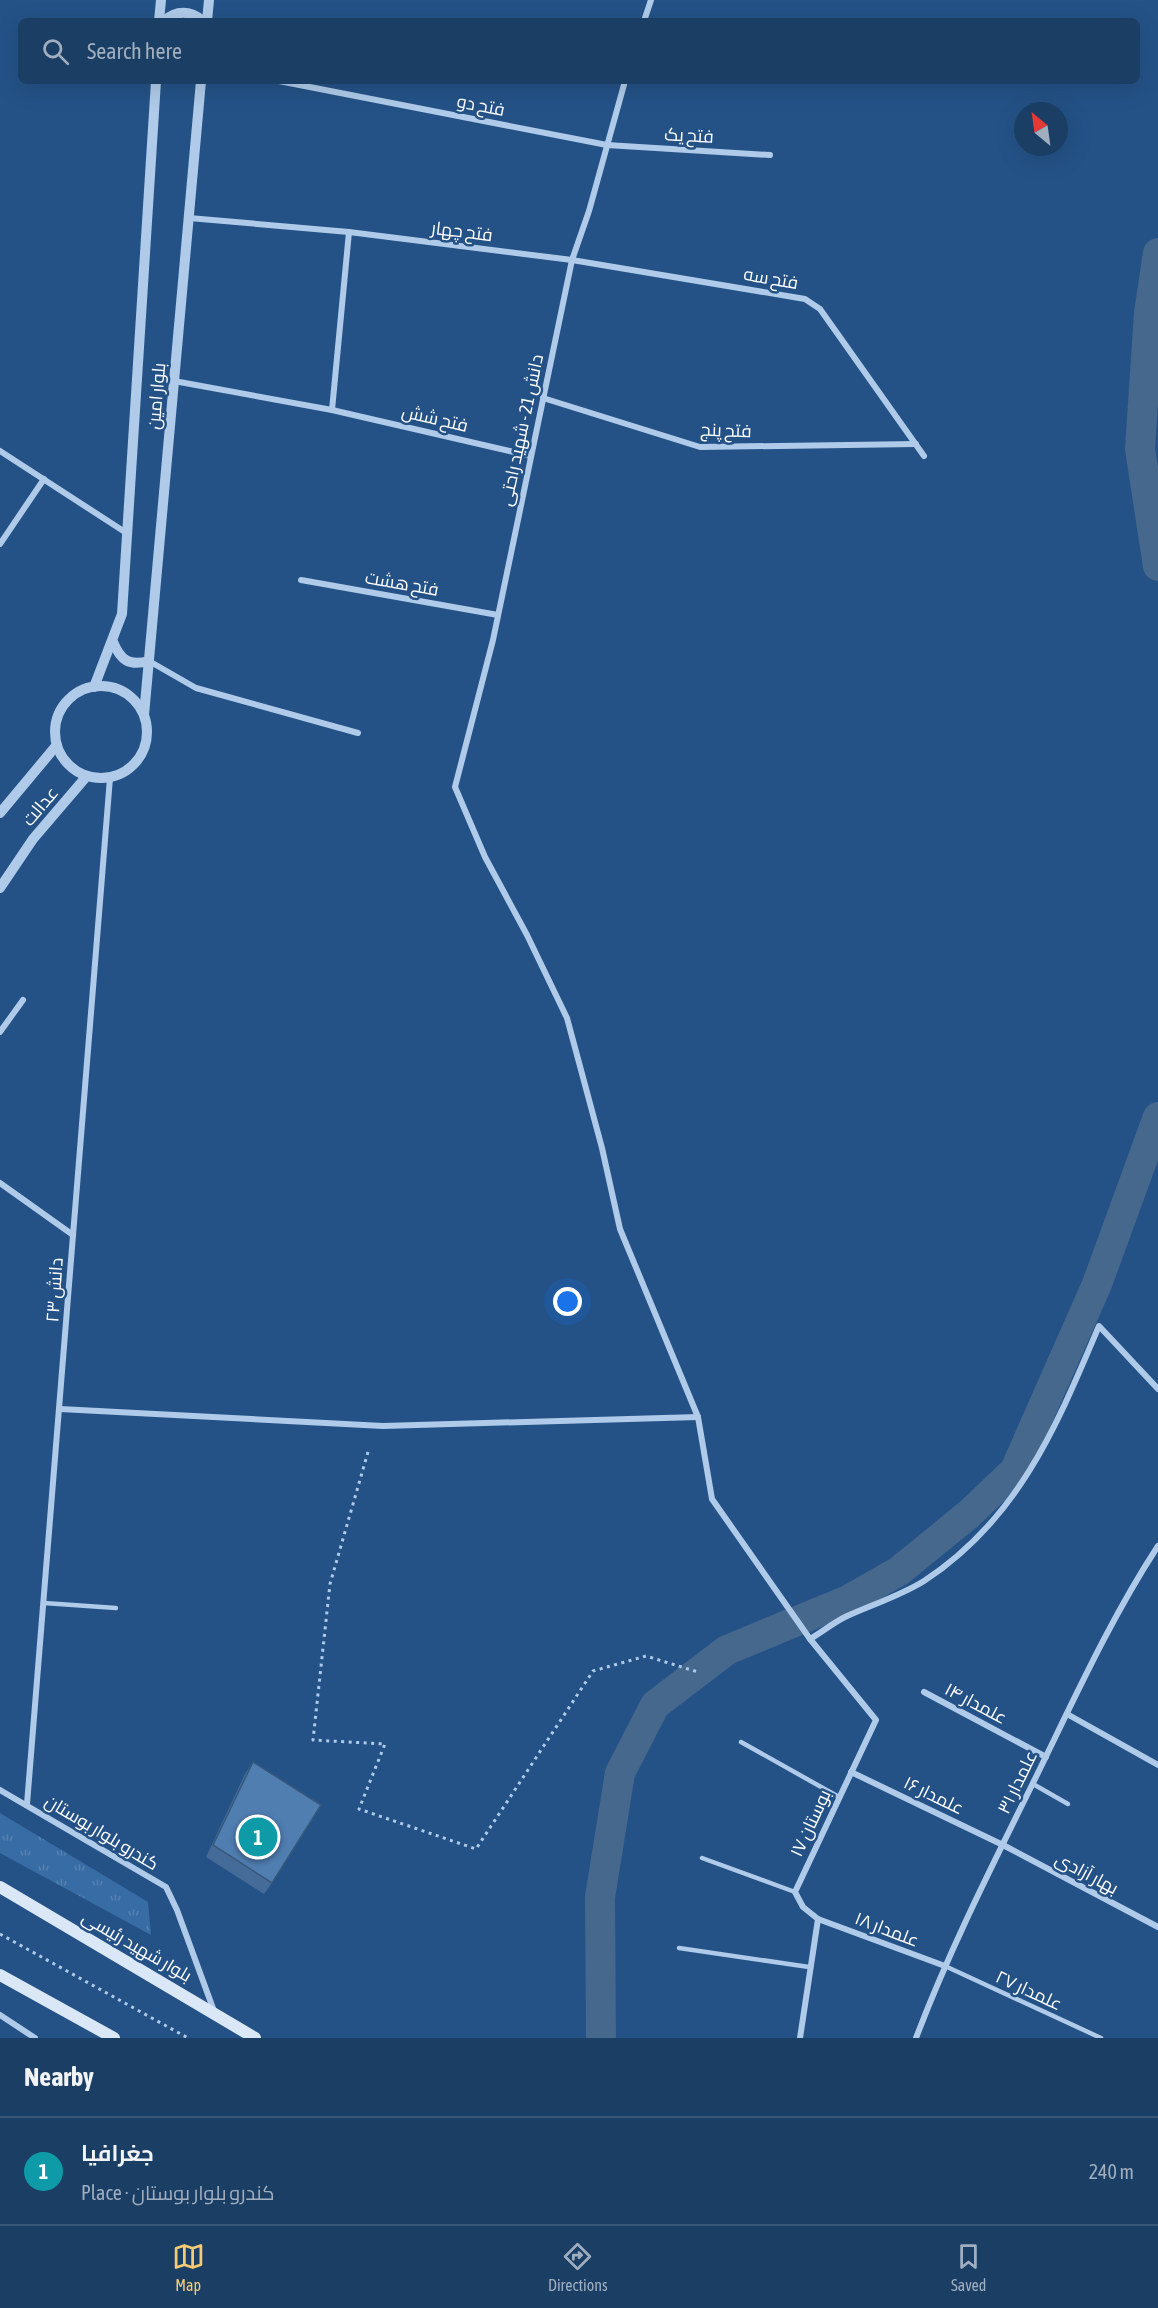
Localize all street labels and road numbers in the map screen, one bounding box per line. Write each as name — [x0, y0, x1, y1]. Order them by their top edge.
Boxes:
street label: فتح دو — [455, 90, 507, 122]
street label: فتح یک — [664, 123, 714, 149]
street label: فتح چهار — [429, 217, 494, 247]
street label: فتح سه — [742, 263, 800, 295]
street label: دانش 21 - شهید راحتی — [495, 352, 548, 508]
street label: بلوار امین — [143, 362, 170, 430]
street label: فتح شش — [399, 400, 470, 438]
street label: فتح پنج — [700, 419, 752, 443]
street label: فتح هشت — [363, 566, 441, 602]
street label: عدالت — [18, 782, 62, 830]
street label: دانش ۲۳ — [41, 1257, 68, 1323]
street label: علمدار ۱۴ — [941, 1678, 1011, 1729]
street label: علمدار ۳۱ — [993, 1747, 1042, 1817]
street label: علمدار ۱۶ — [900, 1771, 967, 1819]
street label: بوستان ۱۷ — [785, 1786, 836, 1860]
street label: کندرو بلوار بوستان — [41, 1790, 163, 1875]
street label: بهار آزادی — [1051, 1848, 1122, 1899]
street label: بلوار شهید رئیسی — [78, 1906, 196, 1987]
street label: علمدار ۱۸ — [852, 1907, 922, 1952]
street label: علمدار ۲۷ — [992, 1966, 1065, 2015]

